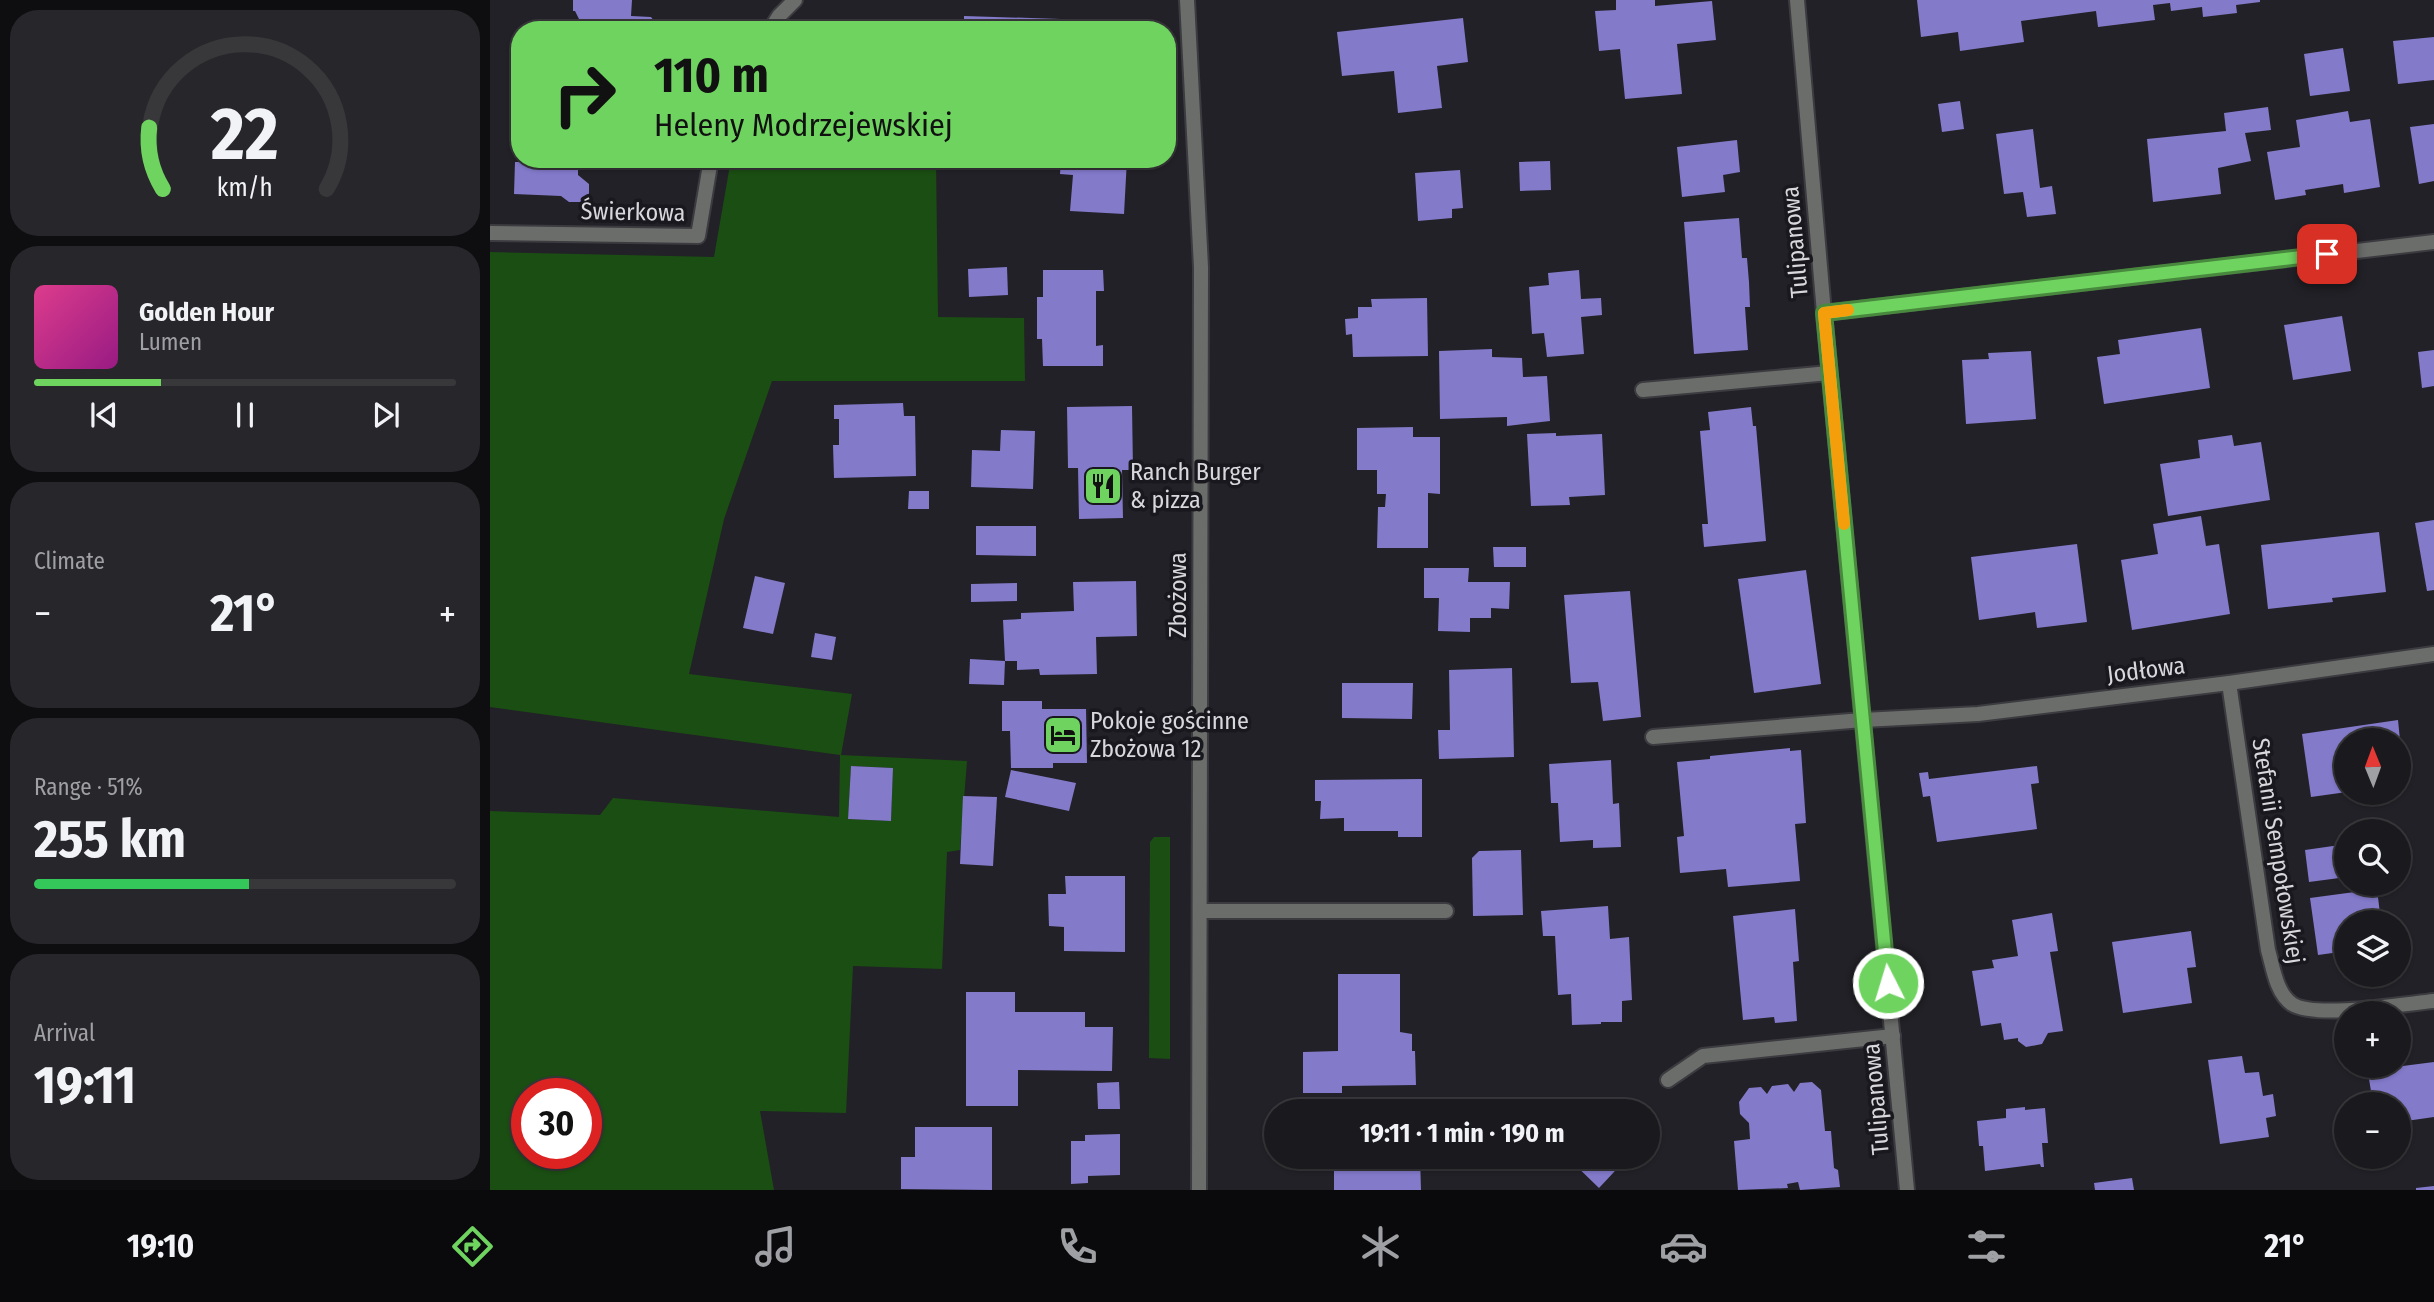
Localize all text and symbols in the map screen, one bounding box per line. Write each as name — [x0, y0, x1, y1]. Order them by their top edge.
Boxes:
text: 110 m — [654, 46, 769, 105]
icon: right — [539, 49, 630, 140]
text: 22 — [210, 91, 279, 178]
text: Heleny Modrzejewskiej — [654, 106, 953, 144]
text: km/h — [217, 173, 273, 203]
street label: Tulipanowa — [1776, 185, 1814, 299]
street label: Świerkowa — [580, 197, 686, 227]
pin — [2297, 224, 2357, 284]
icon: arrive — [2308, 235, 2346, 273]
text: Golden Hour — [139, 297, 274, 328]
text: Lumen — [139, 328, 202, 356]
icon: previous — [85, 396, 123, 434]
icon: pause — [226, 396, 264, 434]
icon: next — [367, 396, 405, 434]
place label: Ranch Burger & pizza — [1130, 458, 1261, 514]
restaurant icon: Ranch Burger & pizza — [1082, 465, 1124, 507]
text: Climate — [34, 547, 105, 575]
street label: Zbożowa — [1164, 552, 1192, 638]
text: 21° — [210, 582, 280, 645]
text: − — [34, 591, 51, 637]
text: + — [439, 591, 456, 637]
street label: Jodłowa — [2105, 651, 2187, 689]
place label: Pokoje gościnne Zbożowa 12 — [1090, 707, 1249, 763]
hotel icon: Pokoje gościnne Zbożowa 12 — [1042, 714, 1084, 756]
north arrow — [2334, 728, 2412, 805]
map controls — [2334, 728, 2411, 1169]
street label: Stefanii Sempołowskiej — [2246, 736, 2310, 966]
text: Range · 51% — [34, 773, 143, 801]
text: 255 km — [34, 808, 186, 871]
button: search — [2334, 819, 2411, 896]
button: layers — [2334, 910, 2411, 987]
position arrow — [1851, 946, 1925, 1020]
button: + — [2334, 1001, 2411, 1078]
text: Arrival — [34, 1019, 95, 1047]
street label: Tulipanowa — [1857, 1042, 1895, 1156]
text: 19:11 — [34, 1054, 136, 1117]
speed limit sign: 30 — [511, 1078, 602, 1169]
button: − — [2334, 1092, 2411, 1169]
text: 19:11 · 1 min · 190 m — [1359, 1118, 1565, 1149]
icon: directions — [448, 1222, 497, 1271]
icon: music — [751, 1222, 800, 1271]
icon: phone — [1053, 1222, 1102, 1271]
icon: climate — [1356, 1222, 1405, 1271]
icon: car — [1659, 1222, 1708, 1271]
icon: filters — [1962, 1222, 2011, 1271]
text: 19:10 — [127, 1227, 194, 1265]
text: 21° — [2264, 1227, 2307, 1265]

